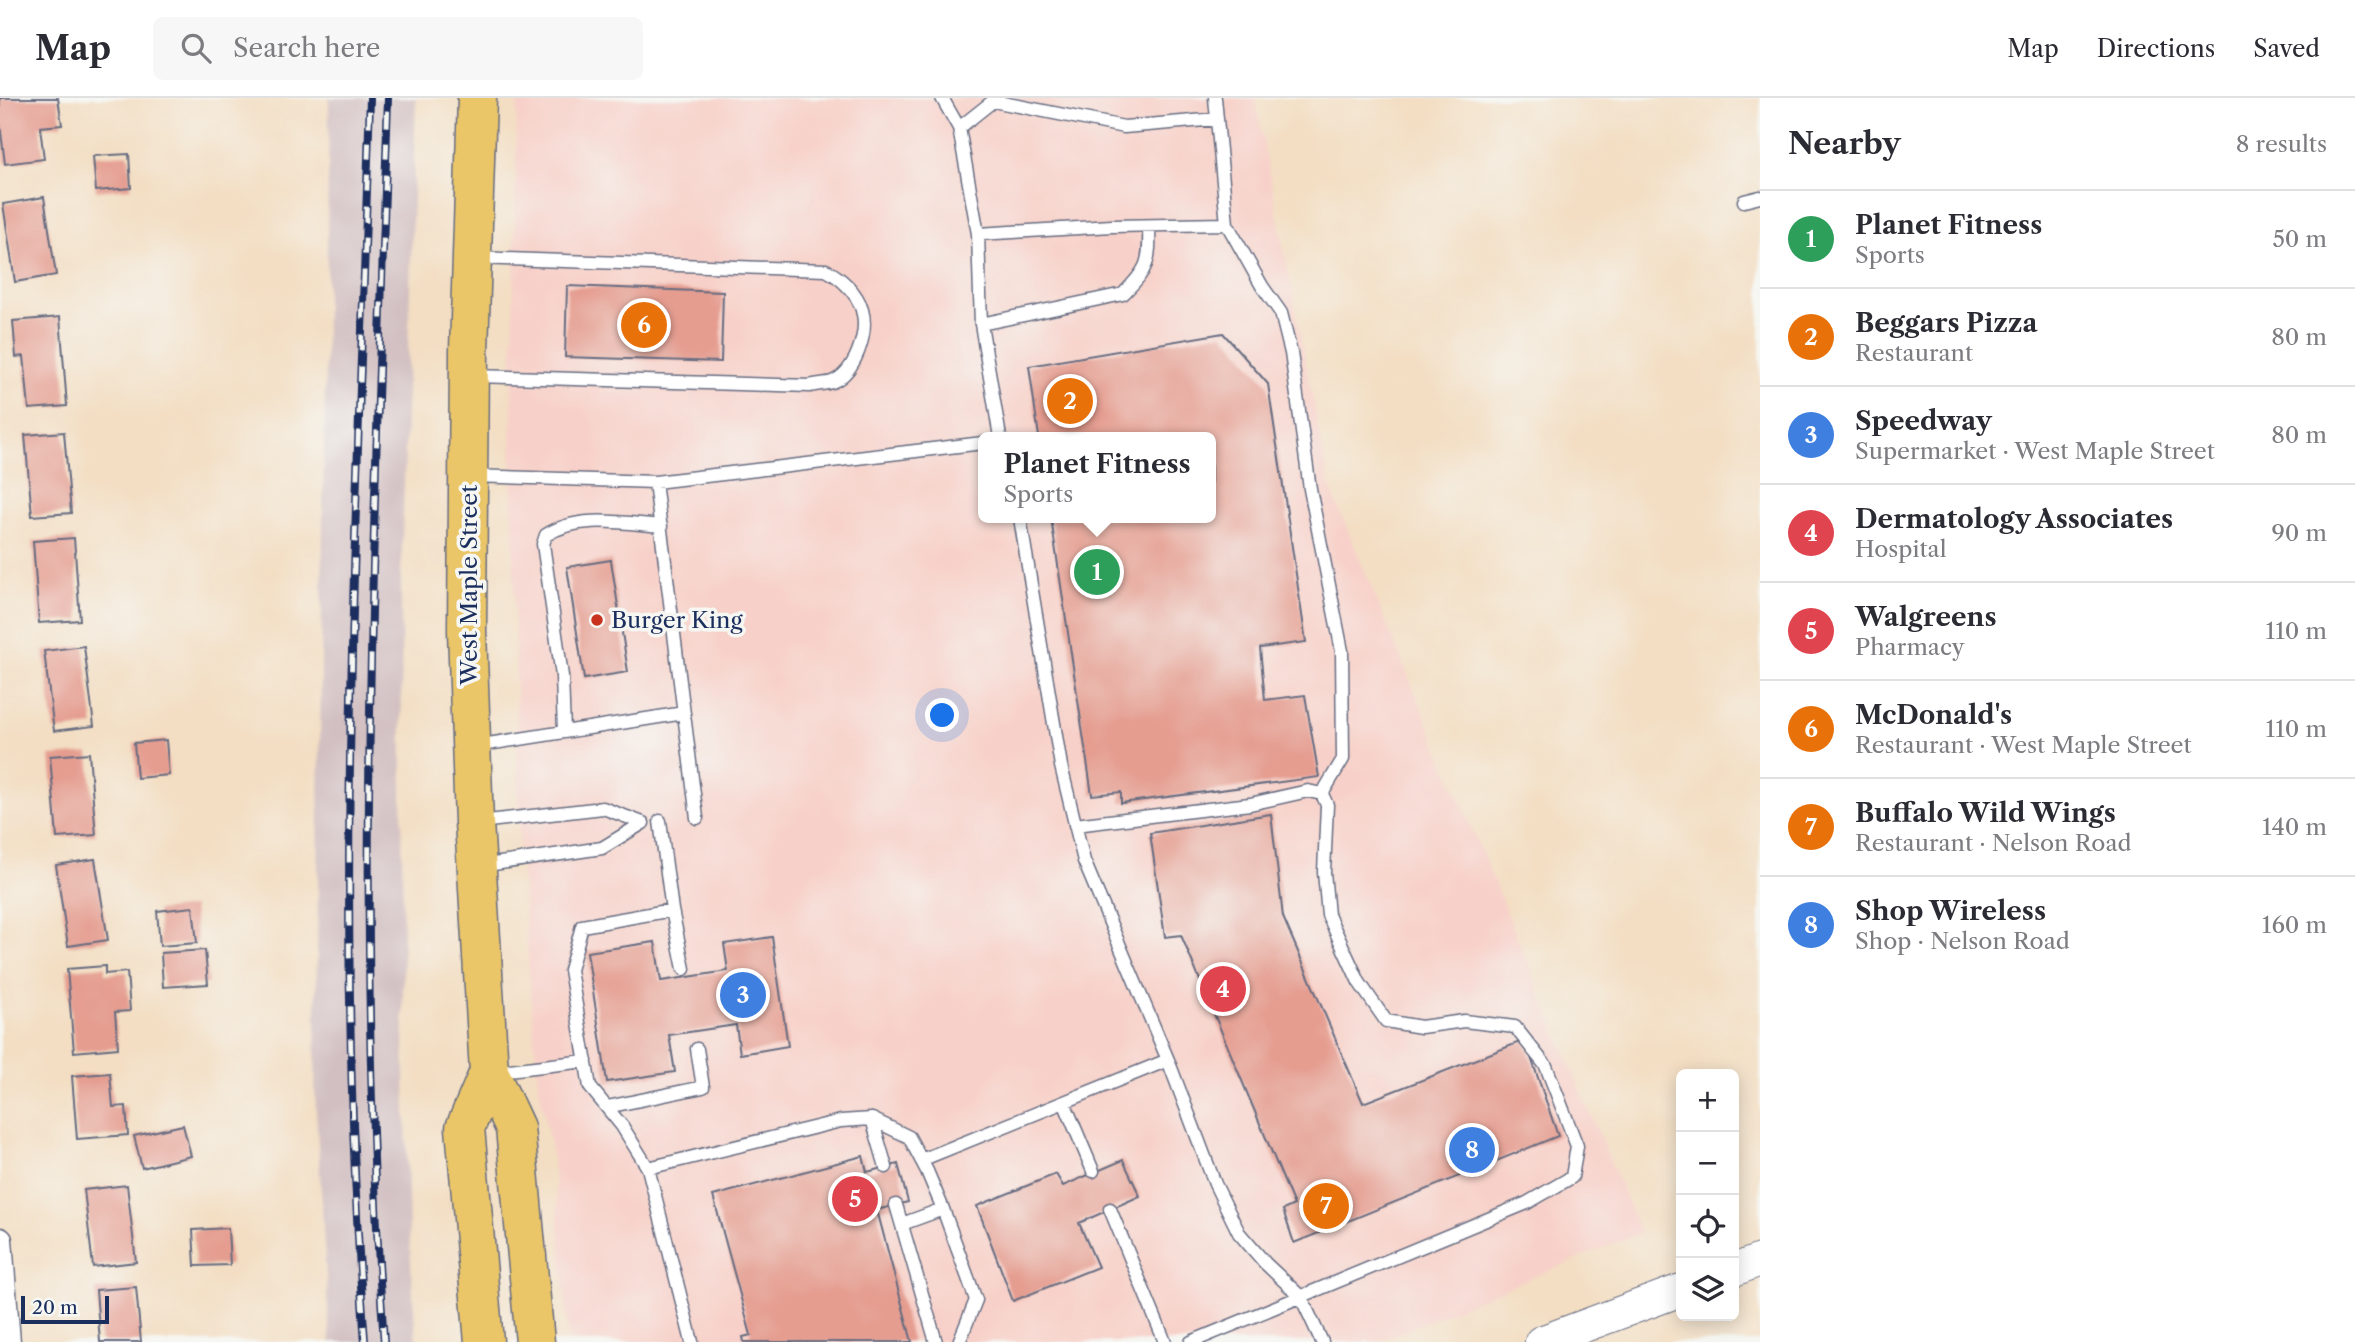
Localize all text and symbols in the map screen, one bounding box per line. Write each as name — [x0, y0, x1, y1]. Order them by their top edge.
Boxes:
search box — [153, 17, 643, 80]
text: Map — [35, 28, 111, 69]
icon: search — [177, 29, 215, 67]
text: Search here — [233, 32, 380, 64]
text: Map — [2007, 34, 2059, 63]
text: Directions — [2097, 34, 2215, 63]
text: Saved — [2253, 34, 2320, 63]
text: Nearby — [1788, 125, 1901, 162]
text: 8 results — [2236, 130, 2327, 158]
text: Planet Fitness — [1855, 209, 2042, 241]
text: 1 — [1806, 225, 1816, 253]
text: 50 m — [2272, 225, 2327, 253]
text: Sports — [1855, 241, 1925, 269]
pin: 6 — [621, 299, 667, 351]
text: Beggars Pizza — [1855, 307, 2038, 339]
text: 2 — [1804, 323, 1818, 351]
text: 80 m — [2271, 323, 2327, 351]
text: Restaurant — [1855, 339, 1973, 367]
pin: 2 — [1047, 375, 1093, 427]
text: Speedway — [1855, 405, 1992, 437]
text: 3 — [1805, 421, 1818, 449]
text: 80 m — [2271, 421, 2327, 449]
popup — [978, 432, 1216, 523]
text: Supermarket · West Maple Street — [1855, 437, 2215, 465]
text: Planet Fitness — [1003, 448, 1191, 480]
text: Sports — [1003, 480, 1073, 508]
street label: West Maple Street — [455, 485, 483, 686]
text: Dermatology Associates — [1855, 503, 2173, 535]
text: 4 — [1804, 519, 1818, 547]
text: 90 m — [2271, 519, 2327, 547]
text: Hospital — [1855, 535, 1947, 563]
pin: 1 — [1074, 546, 1120, 598]
text: Walgreens — [1855, 601, 1996, 633]
place label: Burger King — [611, 606, 743, 634]
marker: Burger King — [589, 612, 605, 628]
text: 5 — [1805, 617, 1817, 645]
text: 110 m — [2266, 617, 2327, 645]
text: Pharmacy — [1855, 633, 1965, 661]
your location — [925, 698, 959, 732]
text: McDonald's — [1855, 699, 2012, 731]
text: 6 — [1804, 715, 1818, 743]
text: 110 m — [2266, 715, 2327, 743]
text: Restaurant · West Maple Street — [1855, 731, 2192, 759]
text: Buffalo Wild Wings — [1855, 797, 2116, 829]
text: 7 — [1805, 813, 1817, 841]
text: 140 m — [2262, 813, 2327, 841]
text: Restaurant · Nelson Road — [1855, 829, 2132, 857]
text: Shop Wireless — [1855, 895, 2046, 927]
text: 8 — [1804, 911, 1818, 939]
text: 160 m — [2262, 911, 2327, 939]
text: Shop · Nelson Road — [1855, 927, 2070, 955]
pin: 4 — [1200, 963, 1246, 1015]
pin: 3 — [720, 969, 766, 1021]
map controls — [1676, 1069, 1739, 1321]
button: + — [1676, 1069, 1739, 1132]
pin: 8 — [1449, 1124, 1495, 1176]
button: − — [1676, 1132, 1739, 1195]
pin: 5 — [832, 1173, 878, 1225]
pin: 7 — [1303, 1180, 1349, 1232]
button: locate — [1676, 1195, 1739, 1258]
button: layers — [1676, 1258, 1739, 1321]
scale bar — [21, 1293, 108, 1325]
text: 20 m — [32, 1296, 78, 1319]

